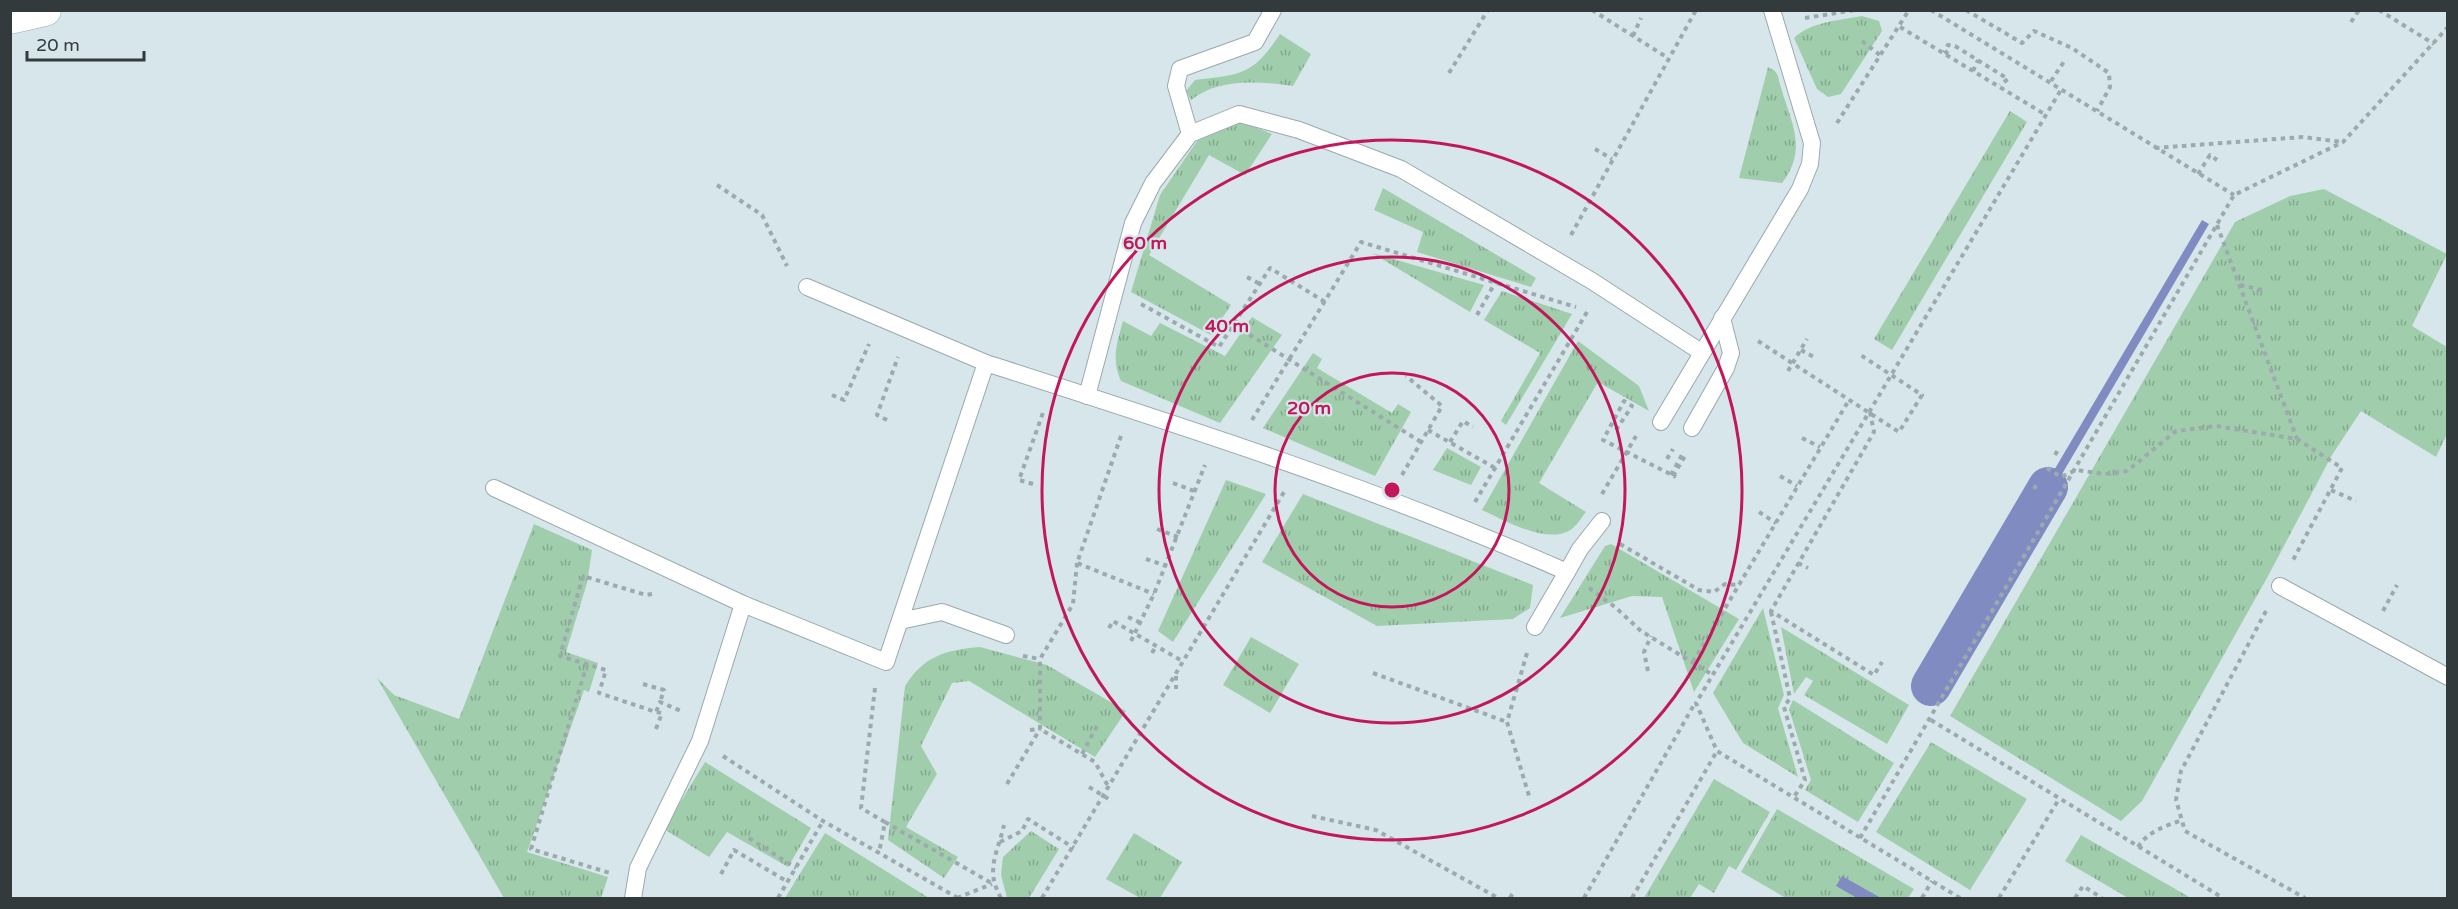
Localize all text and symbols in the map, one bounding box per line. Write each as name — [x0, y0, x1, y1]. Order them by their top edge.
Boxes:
scale bar — [27, 24, 144, 62]
text: 20 m — [36, 34, 80, 56]
text: 60 m — [1123, 232, 1167, 254]
text: 40 m — [1205, 315, 1249, 337]
text: 20 m — [1287, 397, 1331, 419]
centre of rings — [1382, 480, 1402, 500]

